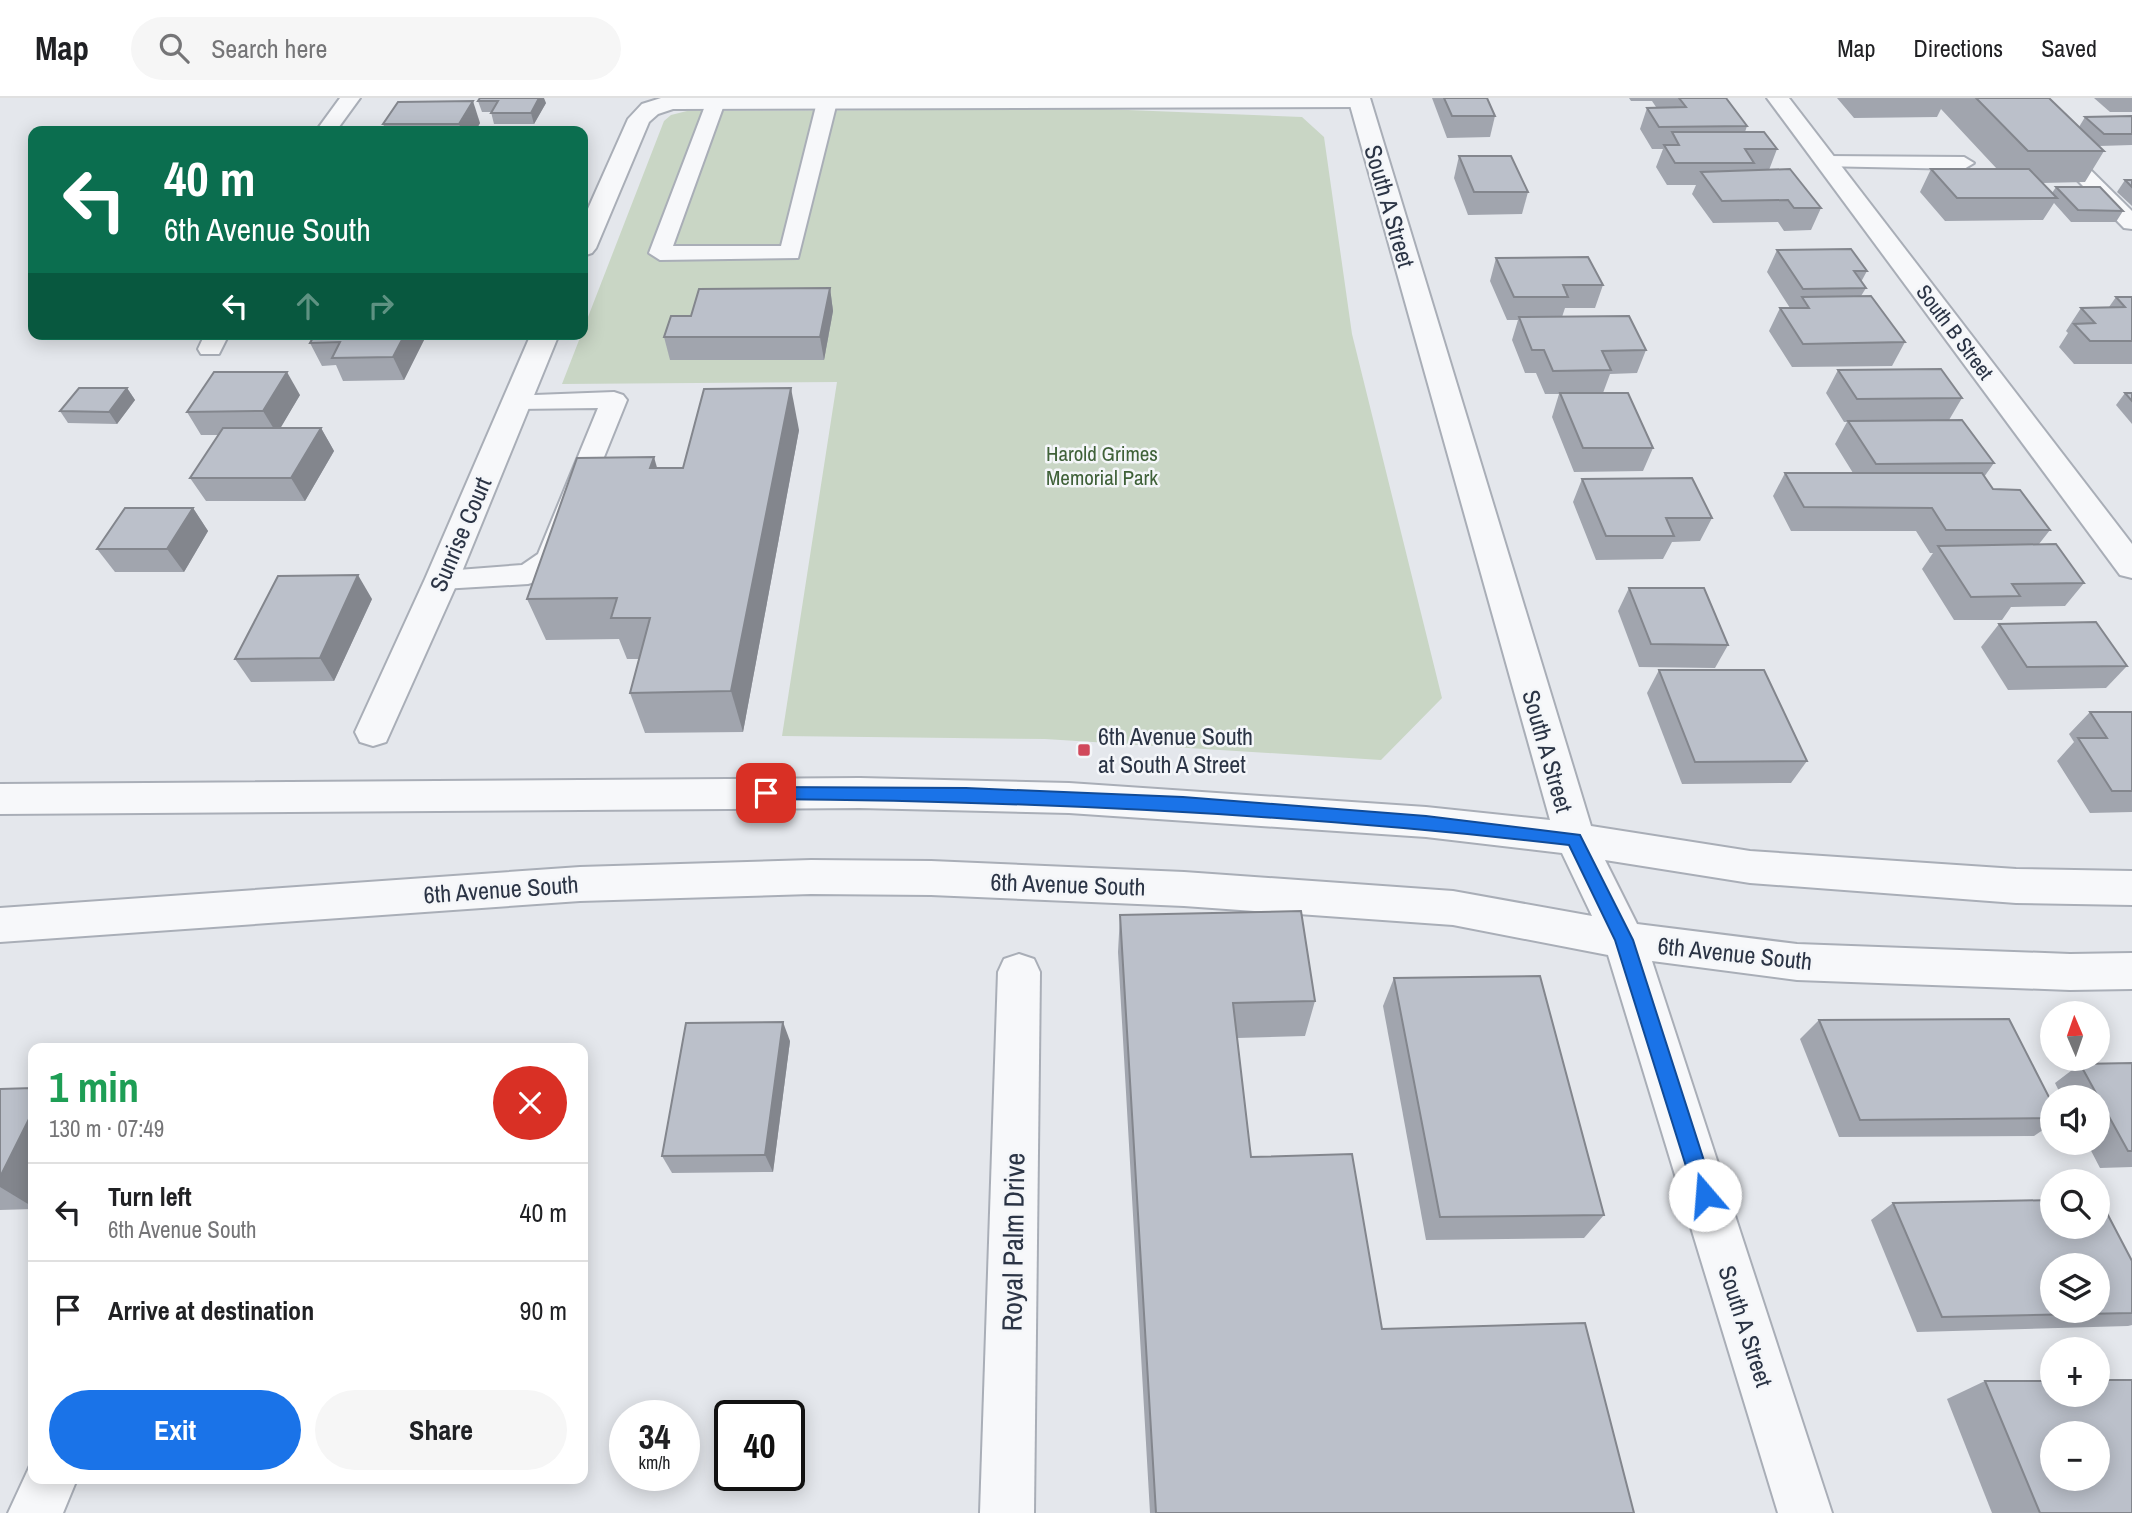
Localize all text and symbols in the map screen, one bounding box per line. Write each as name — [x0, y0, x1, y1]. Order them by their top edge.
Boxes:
search box — [131, 17, 621, 80]
text: Map — [35, 26, 89, 70]
icon: search — [155, 29, 193, 67]
text: Search here — [211, 31, 327, 66]
text: Map — [1837, 32, 1875, 64]
text: Directions — [1913, 32, 2003, 64]
text: Saved — [2041, 32, 2097, 64]
street label: South A Street — [1357, 141, 1423, 271]
text: 40 m — [164, 145, 256, 211]
icon: left — [49, 154, 140, 245]
text: 6th Avenue South — [164, 208, 371, 251]
street label: South B Street — [1910, 279, 2000, 386]
icon: left — [216, 287, 254, 325]
icon: ahead — [289, 287, 327, 325]
icon: right — [362, 287, 400, 325]
park label: Harold Grimes Memorial Park — [1046, 439, 1158, 492]
street label: Sunrise Court — [422, 471, 499, 596]
street label: South A Street — [1515, 686, 1581, 816]
place label: 6th Avenue South at South A Street — [1098, 720, 1253, 780]
marker: 6th Avenue South at South A Street — [1076, 742, 1092, 758]
pin — [736, 763, 796, 823]
icon: arrive — [747, 774, 785, 812]
street label: 6th Avenue South — [990, 865, 1146, 903]
street label: 6th Avenue South — [423, 868, 579, 910]
street label: 6th Avenue South — [1656, 929, 1814, 977]
north arrow — [2040, 1001, 2110, 1071]
map controls — [2040, 1001, 2110, 1491]
text: 1 min — [49, 1059, 139, 1115]
button: close — [493, 1066, 567, 1140]
button: sound — [2040, 1085, 2110, 1155]
text: 130 m · 07:49 — [49, 1113, 164, 1144]
street label: Royal Palm Drive — [992, 1152, 1034, 1332]
position arrow — [1668, 1158, 1742, 1232]
button: search — [2040, 1169, 2110, 1239]
text: Turn left — [108, 1179, 192, 1214]
icon: left — [49, 1193, 87, 1231]
text: 40 m — [520, 1195, 567, 1230]
text: 6th Avenue South — [108, 1214, 257, 1245]
button: layers — [2040, 1253, 2110, 1323]
street label: South A Street — [1711, 1261, 1781, 1391]
icon: arrive — [49, 1291, 87, 1329]
text: Arrive at destination — [108, 1293, 314, 1328]
text: 90 m — [520, 1293, 567, 1328]
button: + — [2040, 1337, 2110, 1407]
button: Exit — [49, 1390, 301, 1470]
button: Share — [315, 1390, 567, 1470]
speed limit sign: 40 — [714, 1400, 805, 1491]
text: 34 — [639, 1413, 670, 1460]
button: − — [2040, 1421, 2110, 1491]
text: km/h — [639, 1450, 671, 1475]

